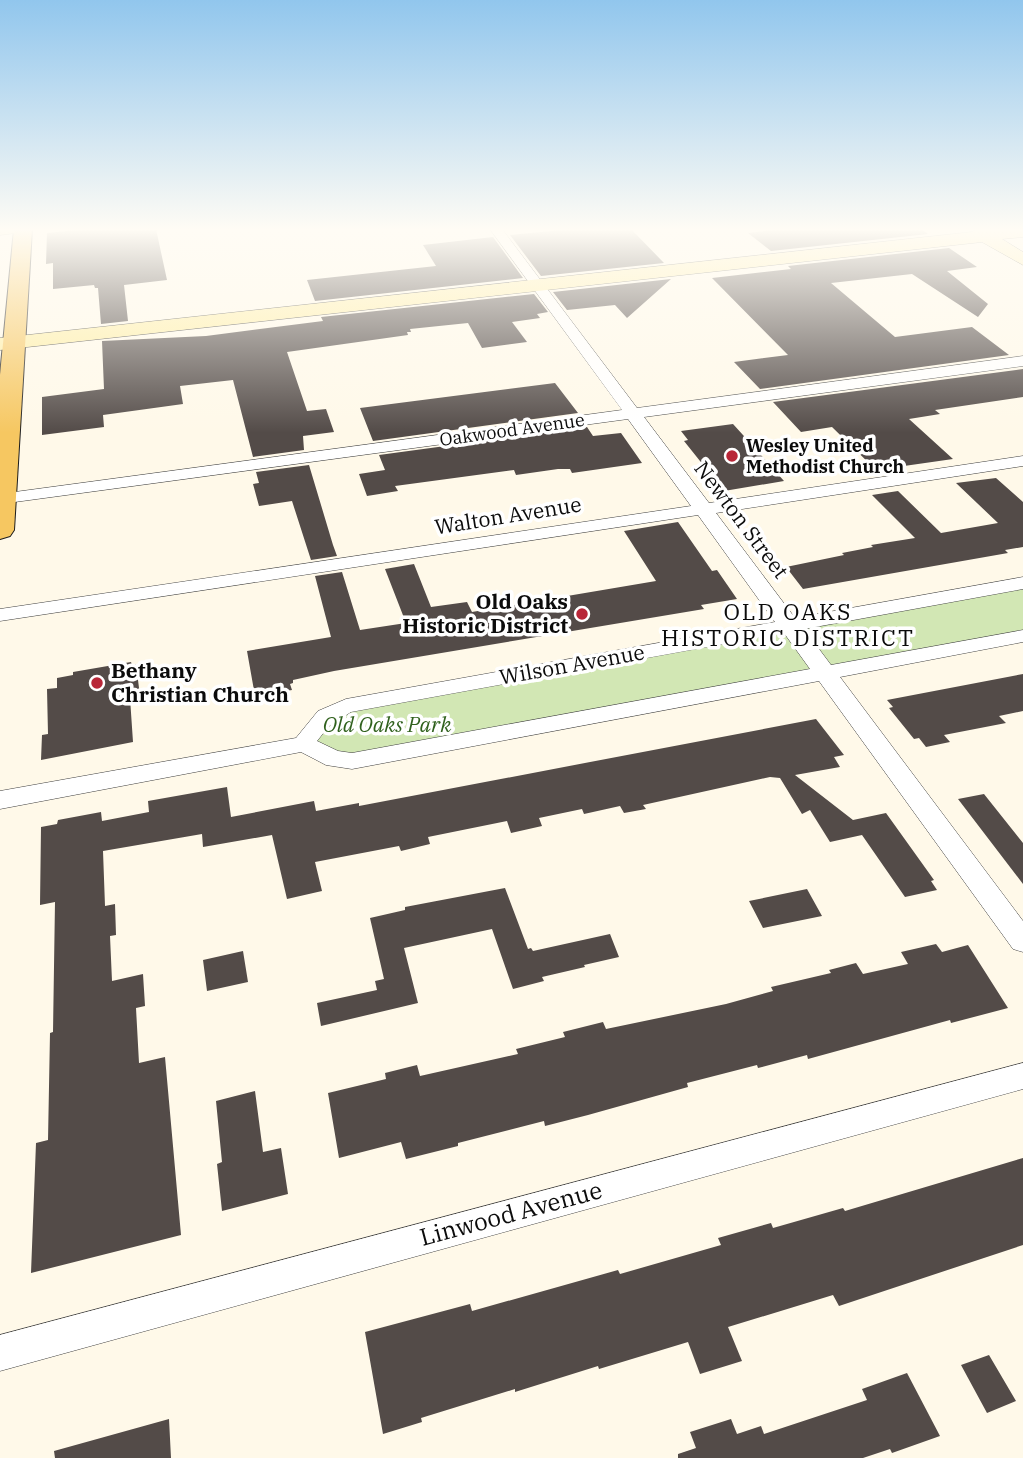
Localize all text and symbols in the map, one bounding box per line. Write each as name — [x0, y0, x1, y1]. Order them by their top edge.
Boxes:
street label: Oakwood Avenue — [438, 408, 586, 451]
place label: Wesley United Methodist Church — [746, 434, 905, 478]
marker: Wesley United Methodist Church — [724, 448, 740, 464]
street label: Newton Street — [688, 455, 795, 584]
street label: Walton Avenue — [432, 490, 583, 540]
place label: Old Oaks Historic District — [402, 587, 568, 639]
district label: OLD OAKS HISTORIC DISTRICT — [661, 596, 915, 652]
marker: Old Oaks Historic District — [574, 606, 590, 622]
street label: Wilson Avenue — [497, 637, 647, 691]
place label: Bethany Christian Church — [111, 656, 289, 708]
marker: Bethany Christian Church — [89, 675, 105, 691]
park label: Old Oaks Park — [323, 710, 452, 738]
street label: Linwood Avenue — [416, 1173, 605, 1253]

